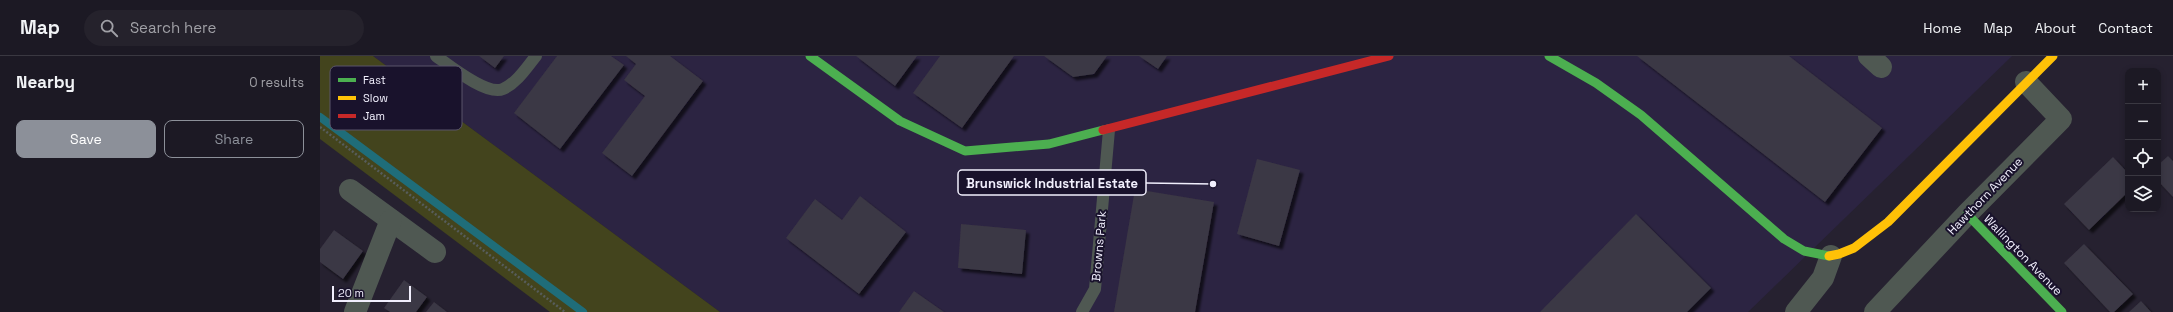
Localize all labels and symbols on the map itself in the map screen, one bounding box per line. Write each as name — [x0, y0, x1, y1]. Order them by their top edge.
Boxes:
legend — [330, 66, 462, 130]
text: Fast — [363, 73, 386, 87]
text: Slow — [363, 91, 388, 105]
text: Jam — [363, 109, 385, 123]
street label: Hawthorn Avenue — [1944, 154, 2026, 238]
callout: Brunswick Industrial Estate — [958, 170, 1146, 195]
text: Brunswick Industrial Estate — [966, 175, 1138, 192]
street label: Browns Park — [1088, 209, 1110, 282]
street label: Wallington Avenue — [1980, 211, 2066, 299]
scale bar — [332, 284, 411, 303]

